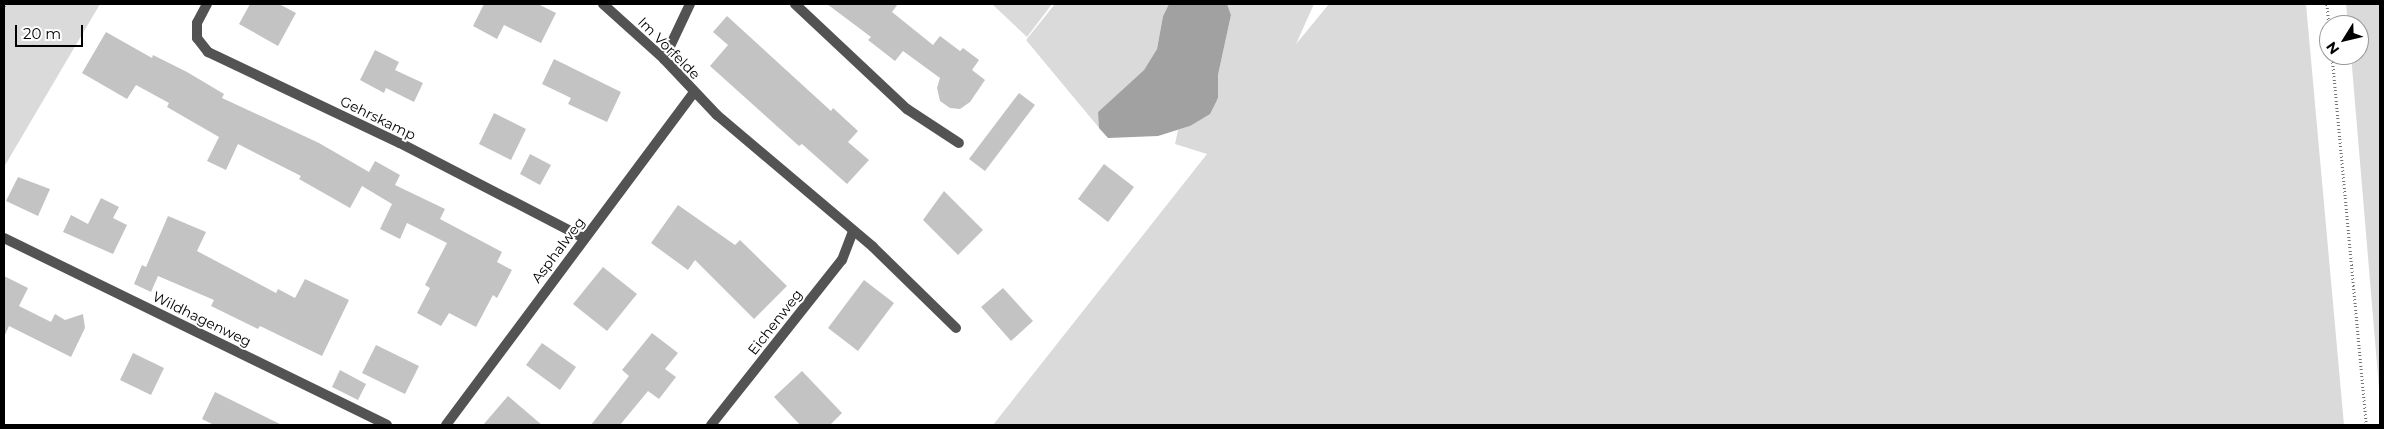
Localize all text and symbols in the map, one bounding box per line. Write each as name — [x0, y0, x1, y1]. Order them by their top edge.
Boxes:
street label: Im Vorfelde — [634, 13, 704, 83]
scale bar — [18, 15, 85, 47]
north arrow — [2319, 15, 2369, 65]
text: 20 m — [23, 24, 61, 43]
text: N — [2322, 38, 2343, 58]
street label: Gehrskamp — [337, 92, 419, 144]
street label: Asphalweg — [528, 214, 588, 286]
street label: Eichenweg — [744, 286, 806, 358]
street label: Wildhagenweg — [150, 288, 254, 350]

